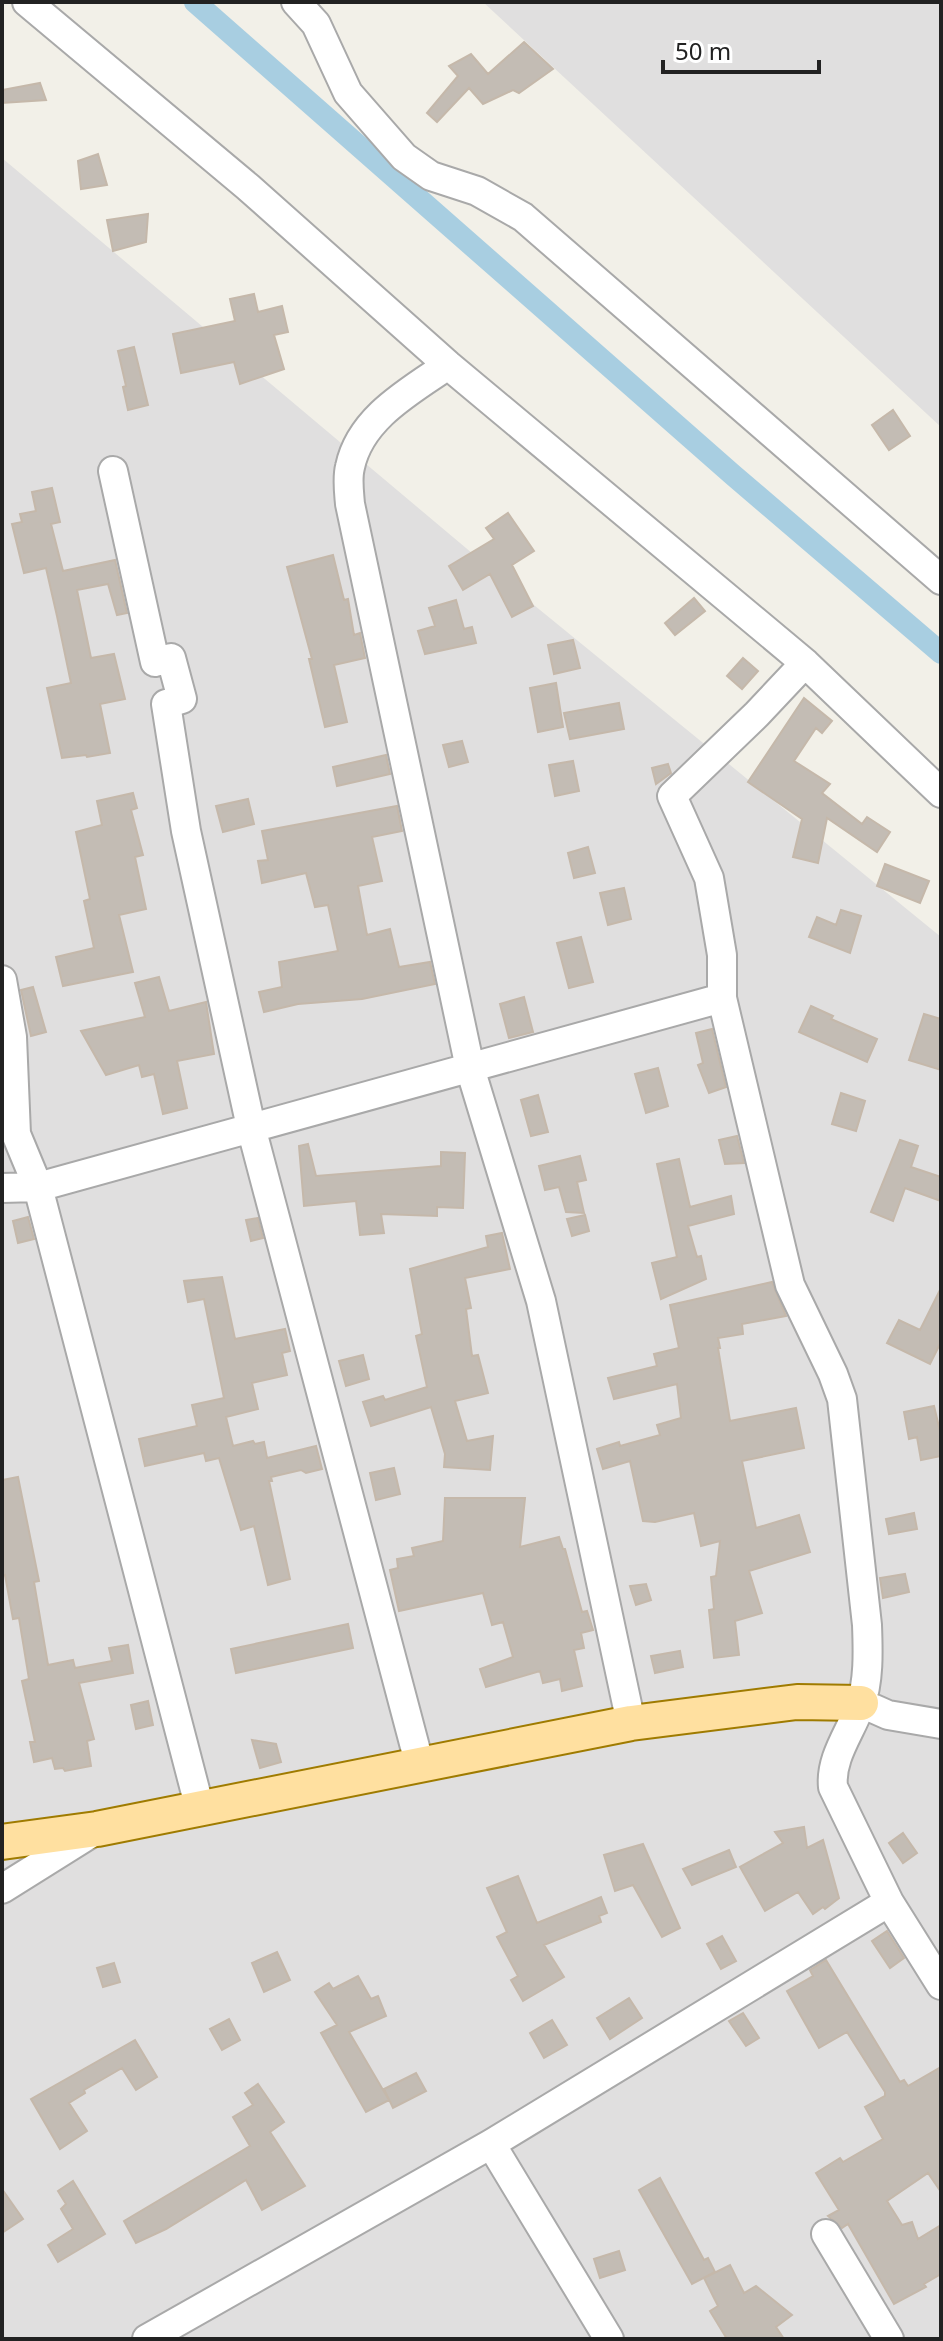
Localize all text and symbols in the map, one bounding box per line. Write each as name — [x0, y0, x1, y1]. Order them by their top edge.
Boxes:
scale bar — [663, 24, 819, 74]
text: 50 m — [675, 34, 731, 67]

